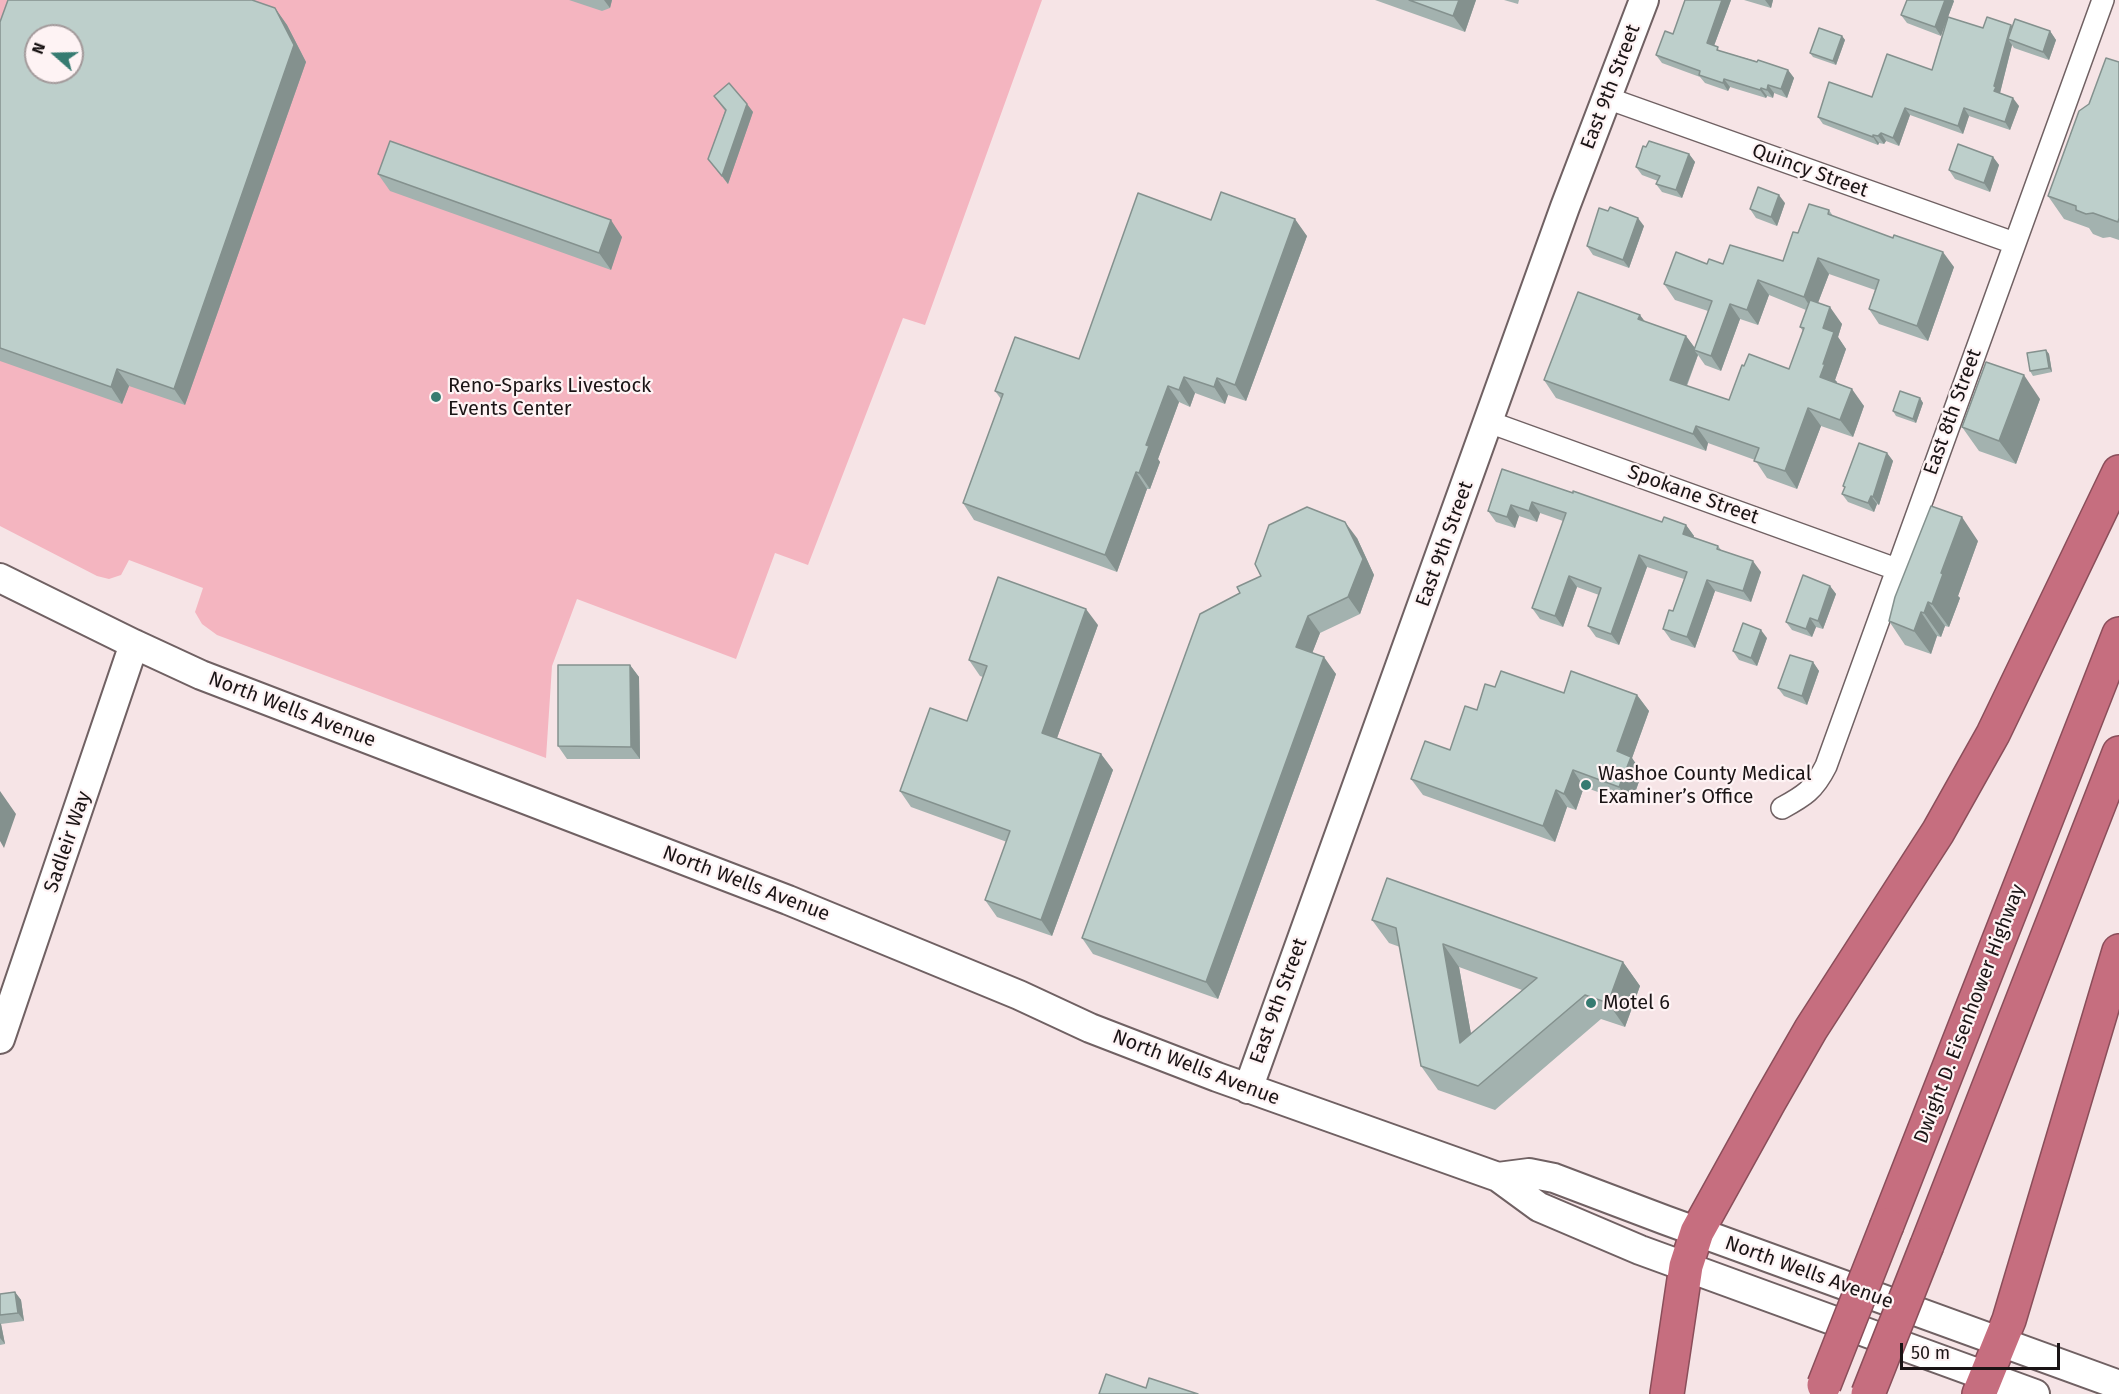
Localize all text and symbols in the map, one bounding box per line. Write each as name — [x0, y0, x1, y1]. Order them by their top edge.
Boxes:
street label: East 9th Street — [1576, 21, 1646, 153]
north arrow — [24, 24, 84, 84]
text: N — [28, 40, 49, 57]
street label: Quincy Street — [1749, 139, 1871, 203]
street label: East 8th Street — [1919, 346, 1987, 478]
place label: Reno-Sparks Livestock Events Center — [448, 374, 651, 421]
marker: Reno-Sparks Livestock Events Center — [429, 390, 443, 404]
street label: Spokane Street — [1624, 460, 1762, 530]
street label: East 9th Street — [1411, 478, 1479, 610]
street label: North Wells Avenue — [205, 667, 379, 753]
place label: Washoe County Medical Examiner’s Office — [1598, 762, 1812, 809]
marker: Washoe County Medical Examiner’s Office — [1579, 778, 1593, 792]
street label: Sadleir Way — [39, 788, 97, 896]
street label: North Wells Avenue — [659, 841, 833, 927]
street label: Dwight D. Eisenhower Highway — [1909, 881, 2031, 1147]
street label: East 9th Street — [1245, 935, 1313, 1067]
place label: Motel 6 — [1603, 991, 1670, 1015]
marker: Motel 6 — [1584, 996, 1598, 1010]
street label: North Wells Avenue — [1109, 1025, 1283, 1111]
street label: North Wells Avenue — [1722, 1231, 1896, 1315]
scale bar — [1903, 1331, 2064, 1369]
text: 50 m — [1911, 1342, 1950, 1364]

